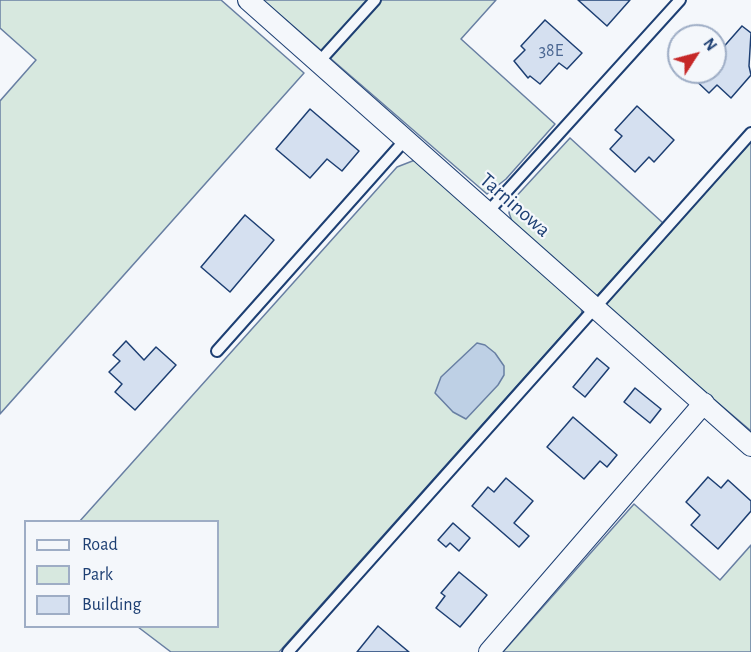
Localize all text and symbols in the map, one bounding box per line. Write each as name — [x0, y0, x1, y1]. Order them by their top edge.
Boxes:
north arrow — [667, 24, 727, 84]
text: N — [700, 35, 720, 54]
house number: 38E — [539, 40, 563, 62]
street label: Tarninowa — [474, 167, 556, 243]
legend — [24, 520, 219, 628]
text: Road — [82, 536, 118, 554]
text: Park — [82, 566, 113, 584]
text: Building — [82, 596, 141, 614]

